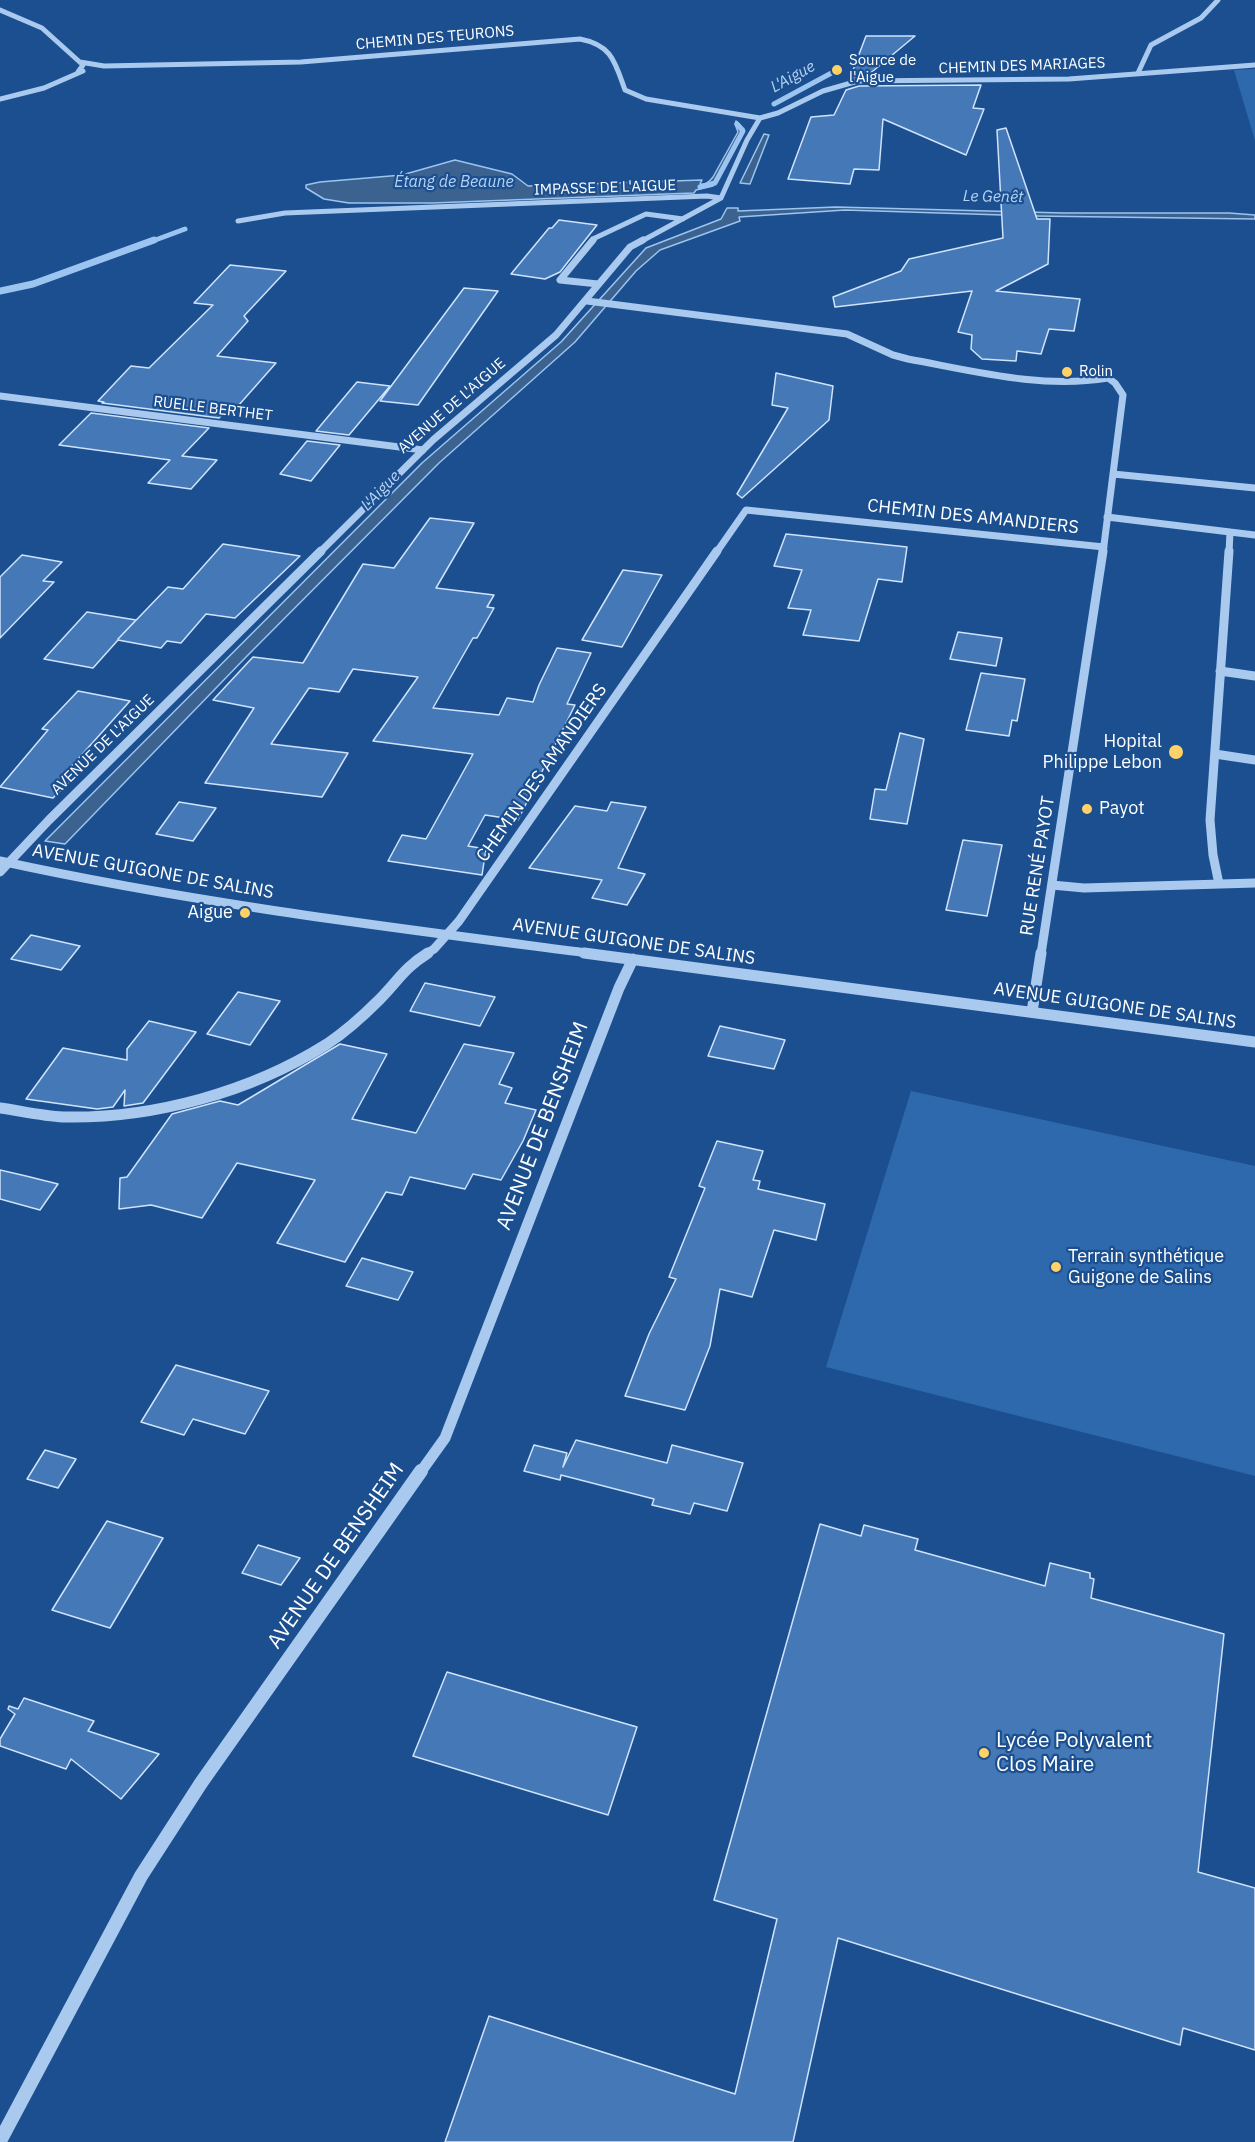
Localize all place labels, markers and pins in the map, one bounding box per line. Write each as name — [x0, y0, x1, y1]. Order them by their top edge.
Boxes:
place label: Source de l'Aigue — [849, 52, 916, 87]
marker: Source de l'Aigue — [830, 63, 844, 77]
place label: Rolin — [1079, 363, 1113, 381]
marker: Rolin — [1060, 365, 1074, 379]
place label: Hopital Philippe Lebon — [1042, 731, 1162, 774]
marker: Hopital Philippe Lebon — [1167, 743, 1185, 761]
place label: Payot — [1099, 798, 1145, 820]
marker: Payot — [1080, 802, 1094, 816]
place label: Aigue — [187, 902, 233, 924]
marker: Aigue — [238, 906, 252, 920]
place label: Terrain synthétique Guigone de Salins — [1068, 1246, 1224, 1288]
marker: Terrain synthétique Guigone de Salins — [1049, 1260, 1063, 1274]
place label: Lycée Polyvalent Clos Maire — [996, 1728, 1152, 1778]
marker: Lycée Polyvalent Clos Maire — [977, 1746, 991, 1760]

